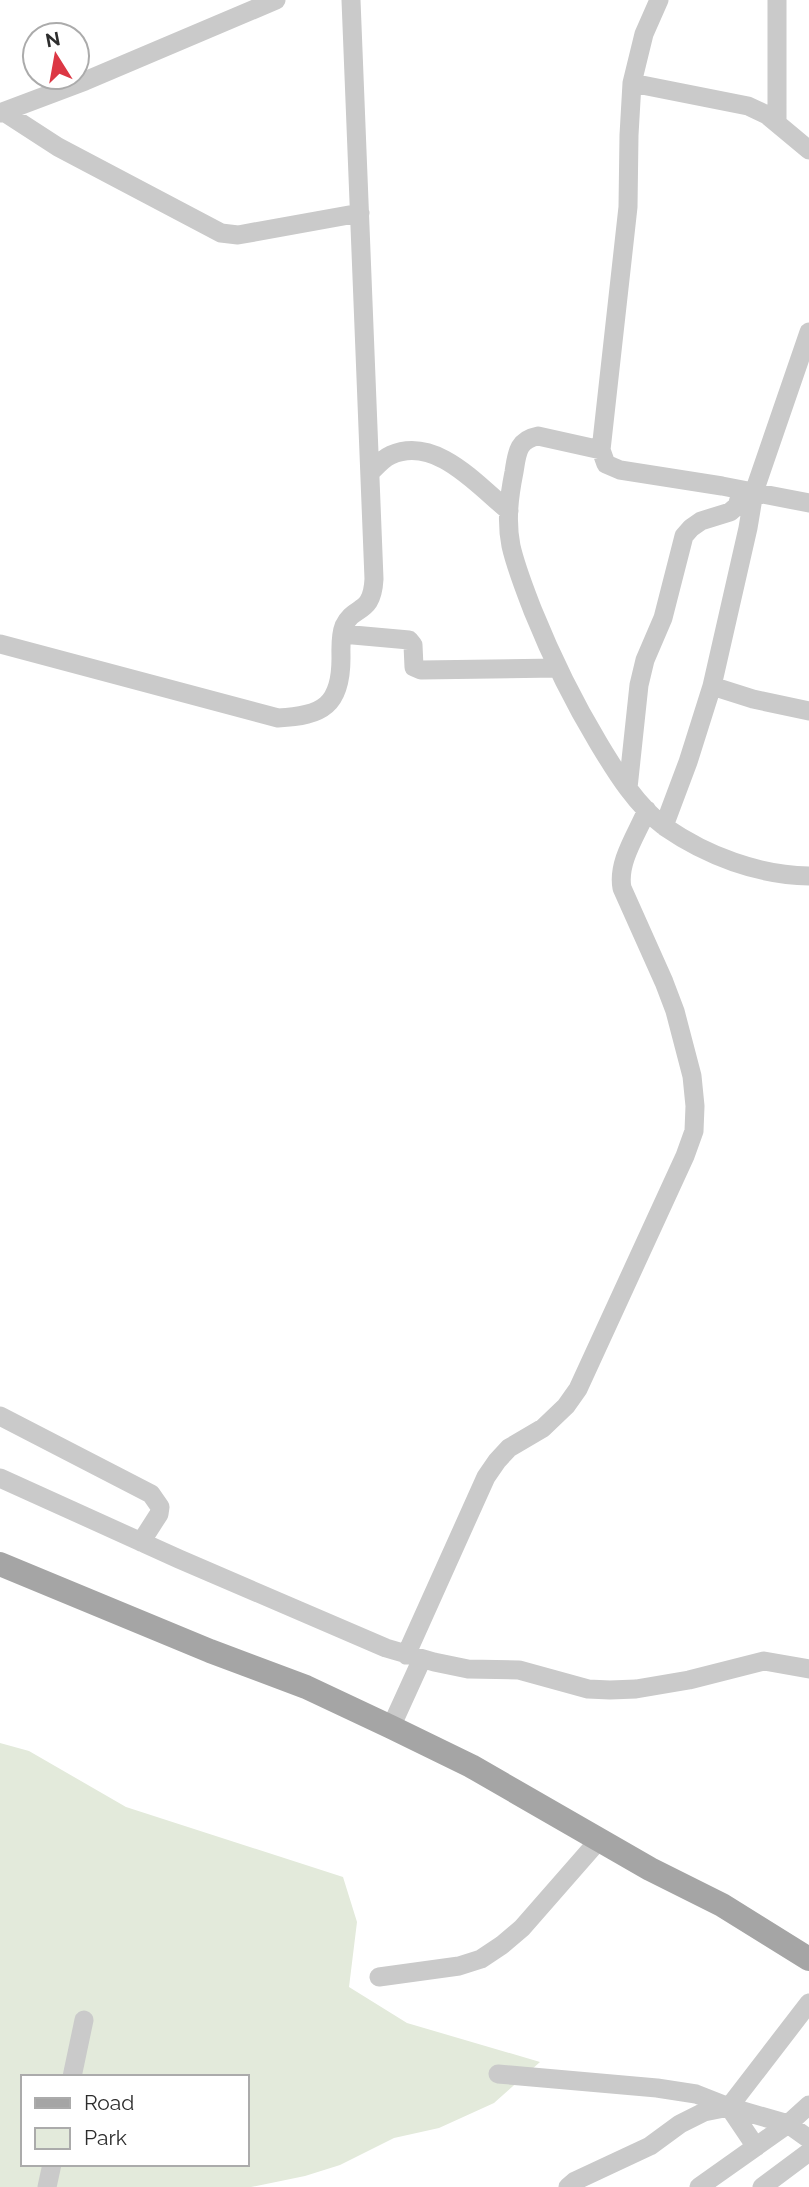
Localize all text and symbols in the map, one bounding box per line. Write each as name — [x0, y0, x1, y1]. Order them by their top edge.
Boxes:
north arrow — [21, 21, 91, 91]
text: N — [44, 27, 62, 51]
legend — [21, 2075, 248, 2166]
text: Road — [84, 2090, 134, 2115]
text: Park — [84, 2125, 127, 2150]

